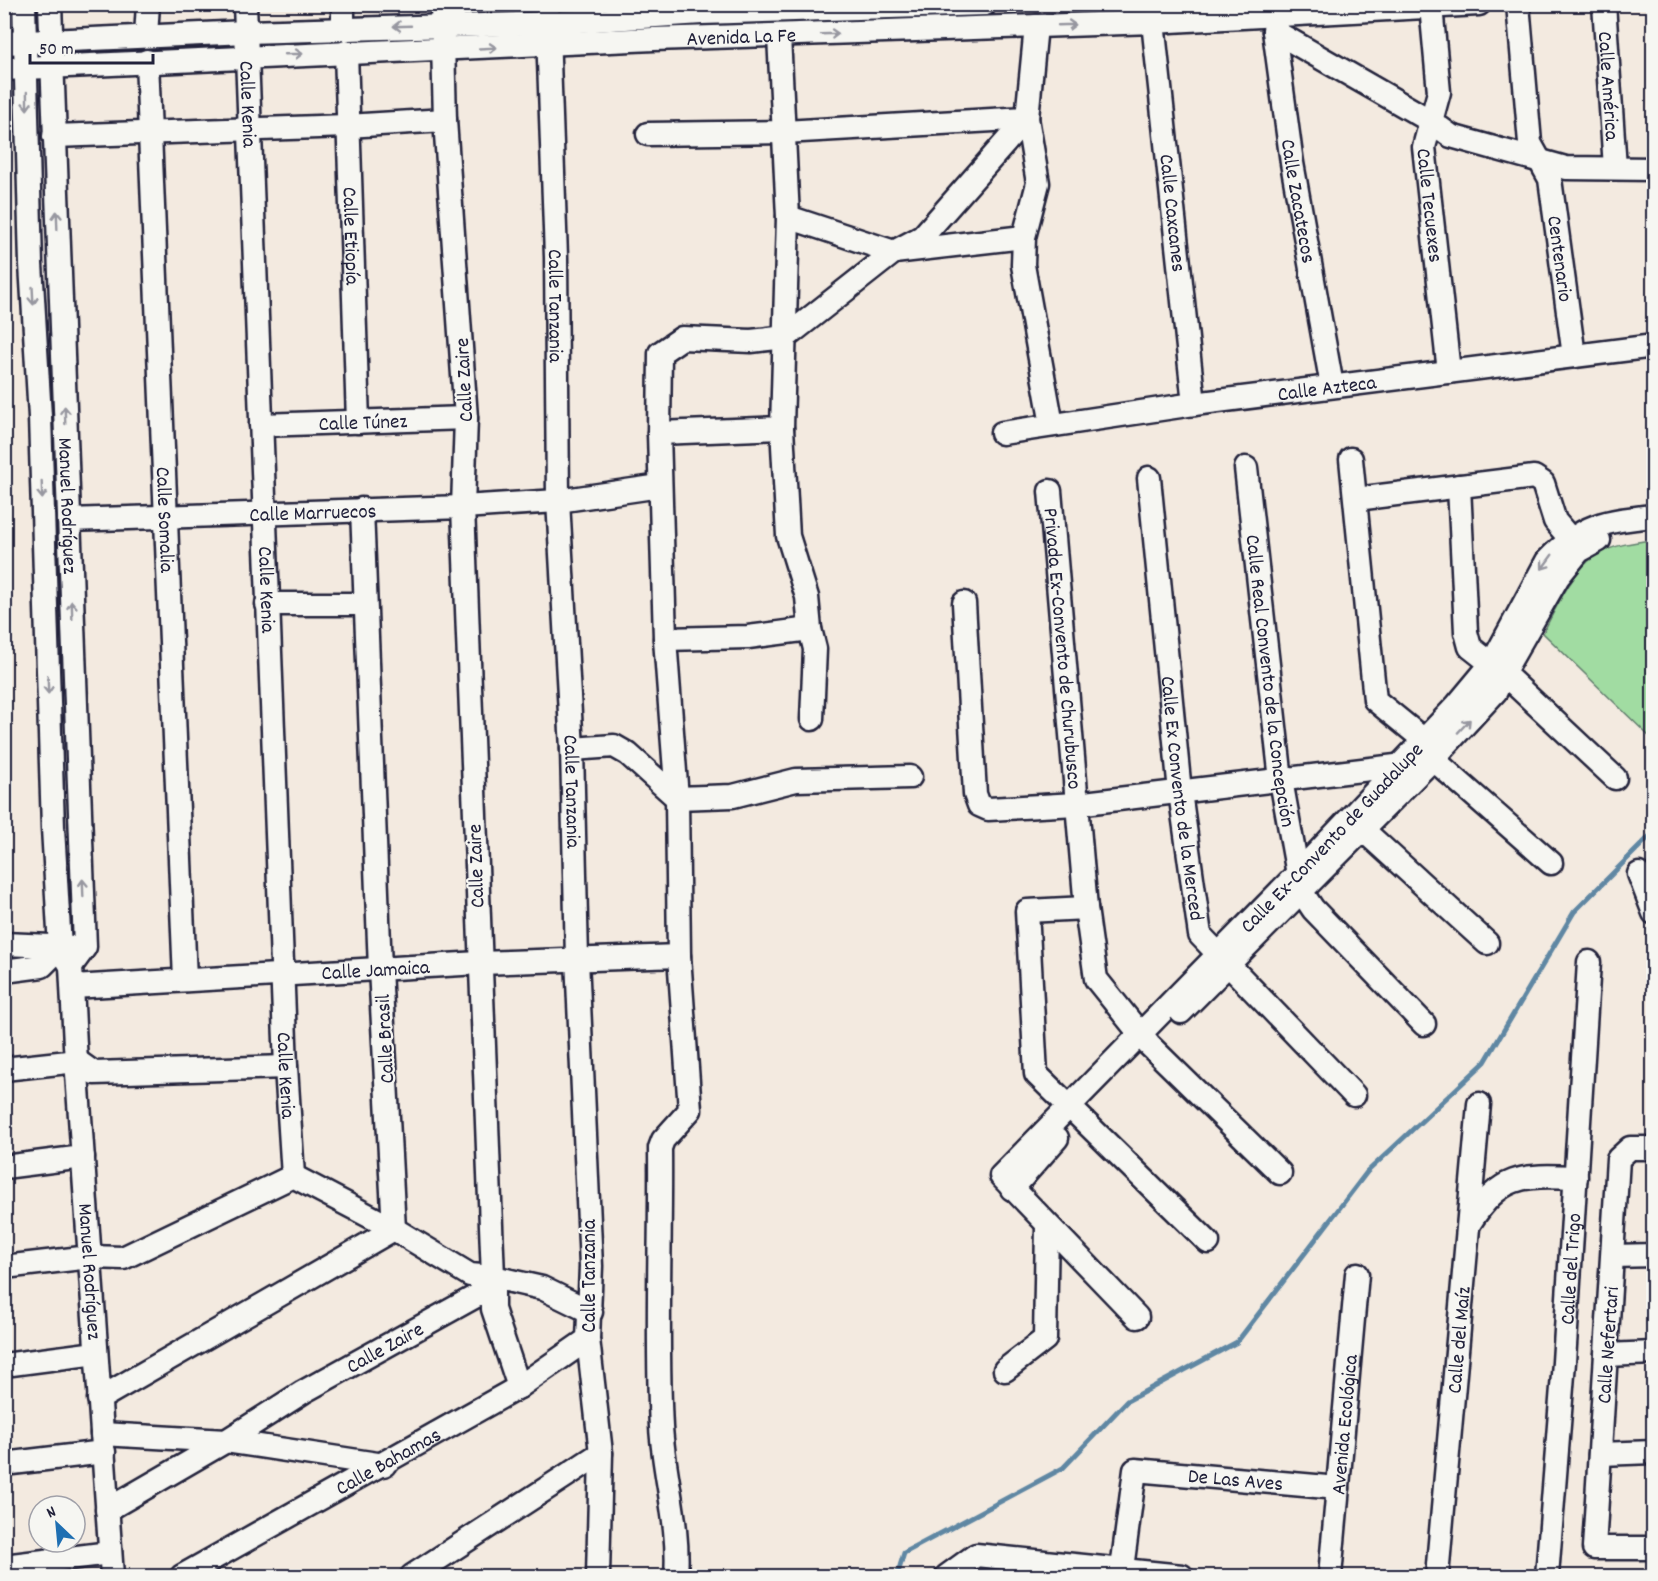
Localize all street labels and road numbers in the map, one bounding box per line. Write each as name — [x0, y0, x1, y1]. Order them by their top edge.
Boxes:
street label: Avenida La Fe — [686, 22, 797, 56]
street label: Calle América — [1588, 31, 1625, 143]
street label: Calle Kenia — [229, 60, 263, 149]
street label: Calle Zacatecos — [1271, 137, 1322, 266]
street label: Calle Tecuexes — [1406, 147, 1449, 264]
street label: Calle Caxcanes — [1149, 153, 1192, 274]
street label: Calle Etiopía — [332, 186, 366, 287]
street label: Centenario — [1537, 214, 1579, 304]
street label: Calle Tanzania — [538, 249, 569, 364]
street label: Calle Zaire — [449, 337, 483, 423]
street label: Calle Azteca — [1276, 369, 1379, 411]
street label: Calle Túnez — [318, 408, 408, 441]
street label: Manuel Rodríguez — [48, 437, 83, 575]
street label: Calle Somalia — [146, 466, 180, 574]
street label: Calle Marruecos — [249, 498, 377, 532]
street label: Privada Ex-Convento de Churubusco — [1034, 507, 1088, 791]
street label: Calle Real Convento de la Concepción — [1236, 533, 1301, 830]
street label: Calle Kenia — [248, 546, 281, 635]
street label: Calle Ex Convento de la Merced — [1151, 675, 1210, 923]
street label: Calle Tanzania — [553, 734, 586, 850]
street label: Calle Ex-Convento de Guadalupe — [1235, 737, 1432, 941]
street label: Calle Zaire — [462, 823, 494, 909]
street label: Calle Jamaica — [321, 954, 432, 990]
street label: Calle Brasil — [370, 993, 404, 1084]
street label: Calle Kenia — [267, 1031, 301, 1121]
street label: Manuel Rodríguez — [68, 1203, 108, 1341]
street label: Calle del Trigo — [1554, 1212, 1591, 1326]
street label: Calle Tanzania — [576, 1218, 606, 1333]
street label: Calle del Maíz — [1441, 1285, 1481, 1395]
street label: Calle Nefertari — [1591, 1285, 1629, 1405]
street label: Calle Zaire — [342, 1316, 430, 1383]
street label: Avenida Ecológica — [1325, 1352, 1368, 1496]
street label: Calle Bahamas — [331, 1422, 448, 1505]
street label: De Las Aves — [1187, 1463, 1284, 1501]

